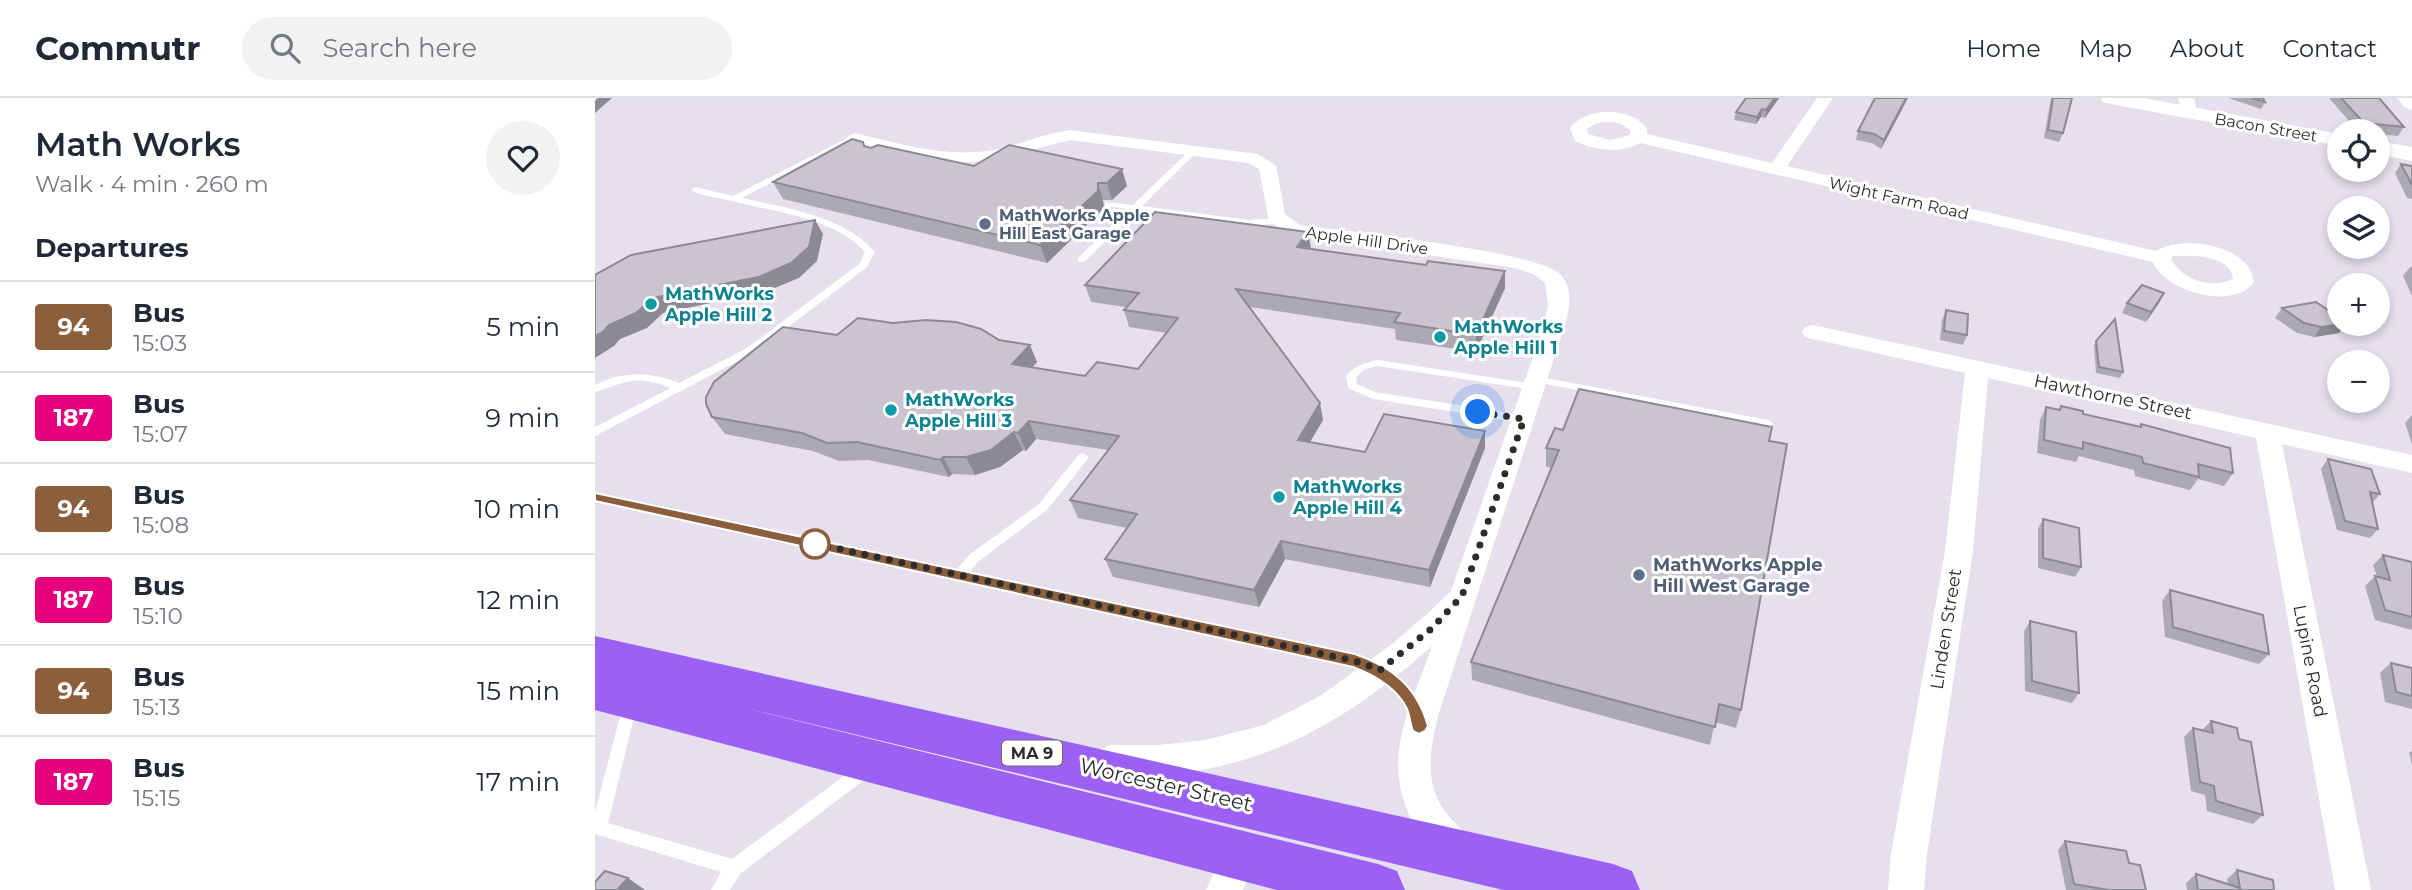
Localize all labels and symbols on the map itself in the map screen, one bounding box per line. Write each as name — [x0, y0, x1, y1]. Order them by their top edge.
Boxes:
street label: Bacon Street — [2213, 109, 2319, 146]
street label: Wight Farm Road — [1827, 173, 1971, 224]
place label: MathWorks Apple Hill East Garage — [999, 206, 1150, 243]
marker: MathWorks Apple Hill East Garage — [977, 216, 993, 232]
street label: Apple Hill Drive — [1305, 223, 1429, 258]
place label: MathWorks Apple Hill 2 — [664, 283, 774, 326]
marker: MathWorks Apple Hill 2 — [643, 296, 659, 312]
place label: MathWorks Apple Hill 1 — [1453, 316, 1563, 359]
marker: MathWorks Apple Hill 1 — [1432, 329, 1448, 345]
street label: Hawthorne Street — [2032, 370, 2194, 424]
place label: MathWorks Apple Hill 3 — [904, 389, 1014, 432]
your location — [1460, 394, 1495, 429]
marker: MathWorks Apple Hill 3 — [883, 402, 899, 418]
place label: MathWorks Apple Hill 4 — [1292, 476, 1402, 519]
marker: MathWorks Apple Hill 4 — [1271, 489, 1287, 505]
unlabelled marker — [800, 529, 830, 559]
place label: MathWorks Apple Hill West Garage — [1653, 554, 1823, 597]
marker: MathWorks Apple Hill West Garage — [1631, 567, 1647, 583]
street label: Linden Street — [1926, 567, 1966, 691]
street label: Lupine Road — [2288, 603, 2332, 719]
road number: MA 9 — [1002, 740, 1062, 766]
street label: Worcester Street — [1077, 753, 1255, 817]

